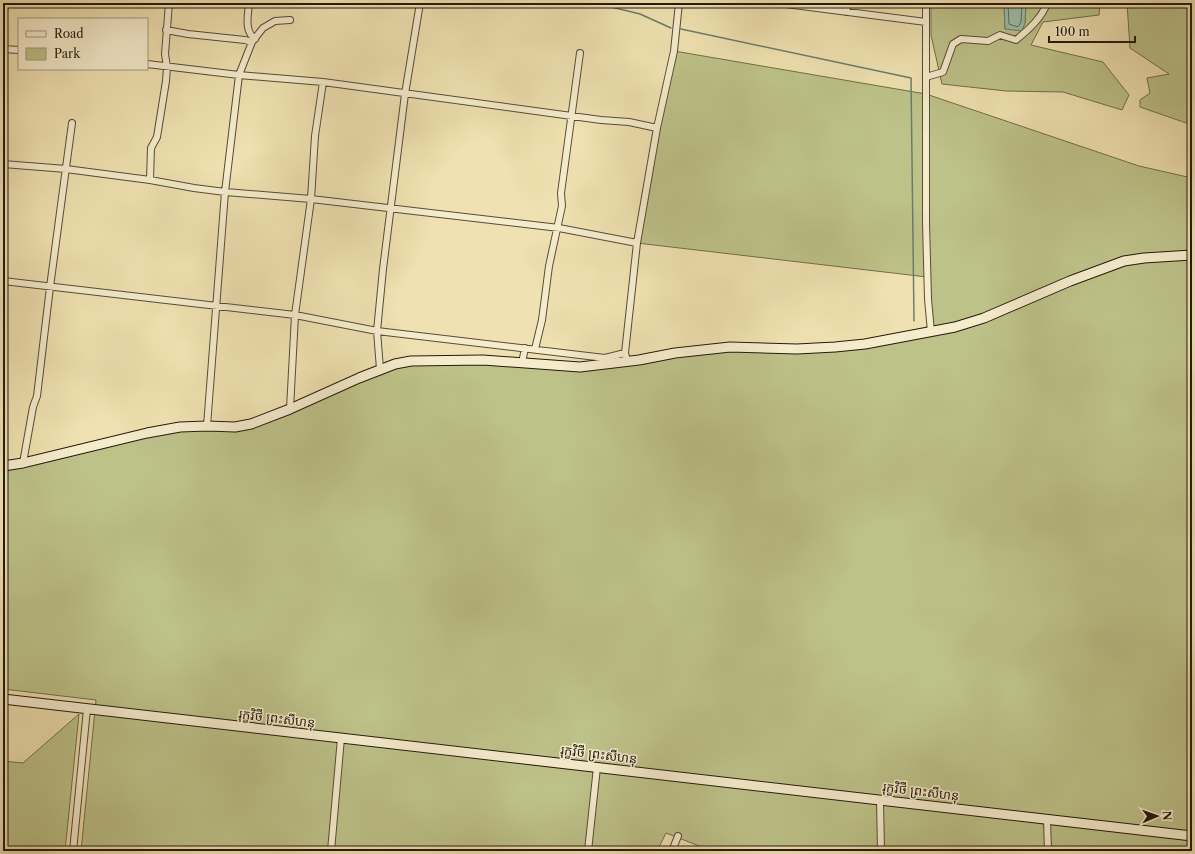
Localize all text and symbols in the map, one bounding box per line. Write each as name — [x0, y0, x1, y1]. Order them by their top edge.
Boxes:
legend — [18, 18, 148, 70]
scale bar — [1049, 18, 1135, 44]
text: 100 m — [1055, 24, 1090, 39]
text: Road — [54, 26, 84, 41]
text: Park — [54, 46, 81, 61]
street label: រុក្ខវិថី ព្រះសីហនុ — [237, 705, 316, 732]
street label: រុក្ខវិថី ព្រះសីហនុ — [559, 741, 638, 768]
street label: រុក្ខវិថី ព្រះសីហនុ — [881, 778, 960, 805]
north arrow — [1137, 796, 1177, 836]
text: N — [1160, 811, 1174, 821]

